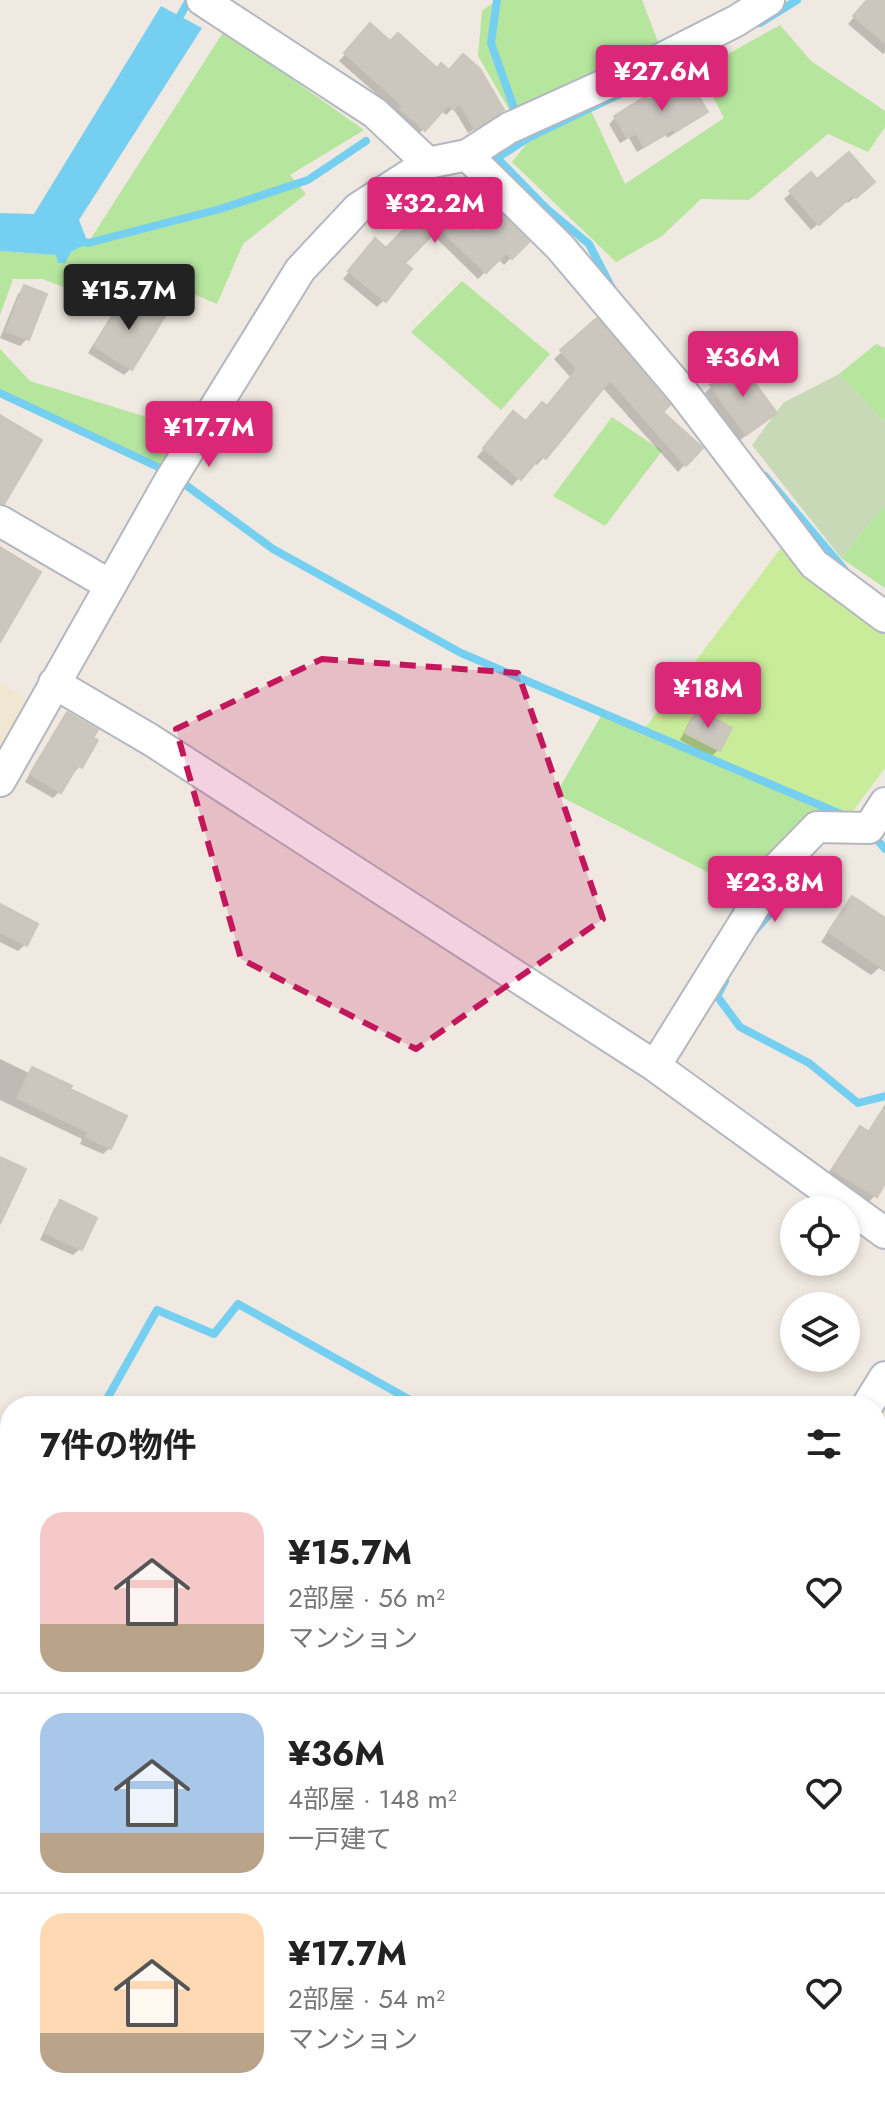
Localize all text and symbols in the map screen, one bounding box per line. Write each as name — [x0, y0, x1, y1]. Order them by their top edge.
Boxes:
pin: ¥27.6M — [597, 45, 727, 113]
text: ¥27.6M — [614, 52, 710, 90]
pin: ¥32.2M — [370, 177, 500, 245]
text: ¥32.2M — [385, 184, 485, 222]
pin: ¥15.7M — [64, 264, 194, 332]
text: ¥15.7M — [82, 271, 176, 309]
pin: ¥36M — [696, 331, 790, 399]
text: ¥36M — [706, 338, 780, 376]
pin: ¥17.7M — [144, 401, 274, 469]
text: ¥17.7M — [164, 408, 254, 446]
pin: ¥18M — [661, 662, 755, 730]
text: ¥18M — [673, 669, 743, 707]
pin: ¥23.8M — [710, 856, 840, 924]
text: ¥23.8M — [726, 863, 824, 901]
map controls — [780, 1196, 860, 1372]
button: locate — [780, 1196, 860, 1276]
button: layers — [780, 1292, 860, 1372]
text: 7件の物件 — [40, 1421, 197, 1470]
icon: filters — [802, 1422, 846, 1466]
text: ¥15.7M — [288, 1528, 412, 1577]
icon: home — [104, 1544, 200, 1640]
icon: heart — [802, 1570, 846, 1614]
text: 2部屋 · 56 m² — [288, 1579, 445, 1617]
text: マンション — [288, 1619, 418, 1657]
text: ¥36M — [288, 1729, 385, 1778]
icon: home — [104, 1745, 200, 1841]
icon: heart — [802, 1771, 846, 1815]
text: 4部屋 · 148 m² — [288, 1780, 457, 1818]
text: 一戸建て — [288, 1820, 392, 1858]
text: ¥17.7M — [288, 1929, 407, 1978]
icon: home — [104, 1945, 200, 2041]
icon: heart — [802, 1971, 846, 2015]
text: 2部屋 · 54 m² — [288, 1980, 445, 2018]
text: マンション — [288, 2020, 418, 2058]

